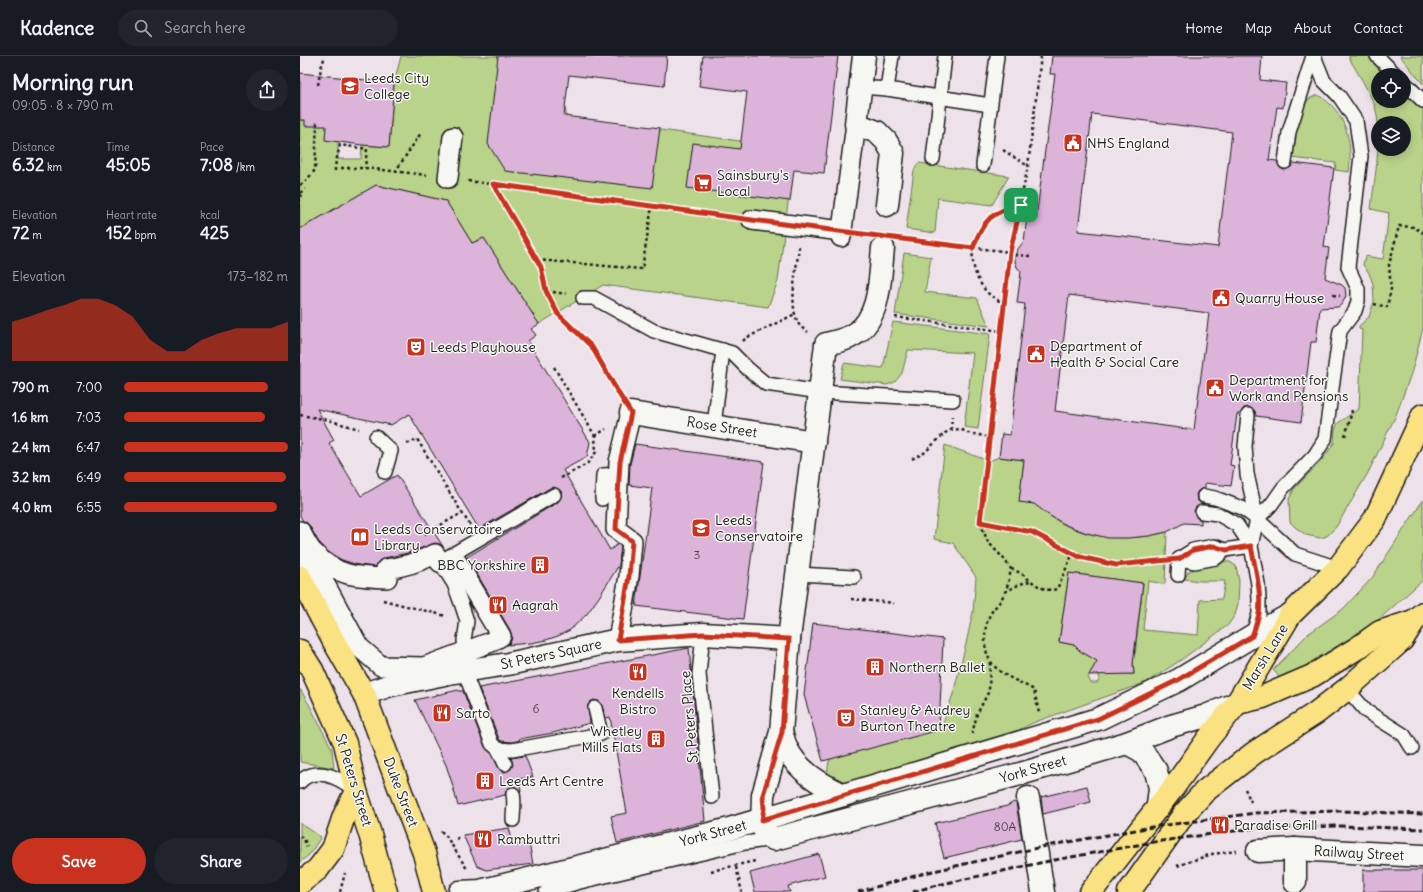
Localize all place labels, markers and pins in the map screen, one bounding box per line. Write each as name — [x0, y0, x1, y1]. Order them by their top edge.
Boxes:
place label: Leeds City College — [364, 69, 429, 103]
school or university icon: Leeds City College — [339, 75, 361, 97]
public building icon: NHS England — [1062, 132, 1084, 154]
place label: NHS England — [1087, 134, 1169, 152]
place label: Sainsbury's Local — [717, 166, 789, 200]
supermarket icon: Sainsbury's Local — [692, 172, 714, 194]
pin — [1004, 188, 1038, 222]
public building icon: Quarry House — [1210, 287, 1232, 309]
place label: Quarry House — [1235, 289, 1324, 307]
theatre icon: Leeds Playhouse — [405, 336, 427, 358]
place label: Department of Health & Social Care — [1050, 337, 1179, 371]
place label: Leeds Playhouse — [430, 338, 536, 356]
public building icon: Department of Health & Social Care — [1025, 343, 1047, 365]
place label: Department for Work and Pensions — [1229, 371, 1348, 405]
public building icon: Department for Work and Pensions — [1204, 377, 1226, 399]
place label: Leeds Conservatoire — [715, 511, 803, 545]
school or university icon: Leeds Conservatoire — [690, 517, 712, 539]
place label: Leeds Conservatoire Library — [374, 520, 502, 554]
library icon: Leeds Conservatoire Library — [349, 526, 371, 548]
building icon: BBC Yorkshire — [529, 554, 551, 576]
place label: BBC Yorkshire — [437, 556, 526, 574]
restaurant icon: Aagrah — [487, 594, 509, 616]
place label: Aagrah — [512, 596, 558, 614]
building icon: Northern Ballet — [864, 656, 886, 678]
place label: Northern Ballet — [889, 658, 986, 676]
restaurant icon: Kendells Bistro — [627, 661, 649, 683]
place label: Kendells Bistro — [612, 684, 664, 718]
place label: Stanley & Audrey Burton Theatre — [860, 701, 971, 735]
restaurant icon: Sarto — [431, 702, 453, 724]
place label: Sarto — [456, 704, 490, 722]
theatre icon: Stanley & Audrey Burton Theatre — [835, 707, 857, 729]
place label: Whetley Mills Flats — [581, 722, 642, 756]
building icon: Whetley Mills Flats — [645, 728, 667, 750]
building icon: Leeds Art Centre — [474, 770, 496, 792]
place label: Leeds Art Centre — [499, 772, 604, 790]
restaurant icon: Paradise Grill — [1209, 814, 1231, 836]
place label: Paradise Grill — [1234, 816, 1317, 834]
restaurant icon: Rambuttri — [472, 828, 494, 850]
place label: Rambuttri — [497, 830, 560, 848]

